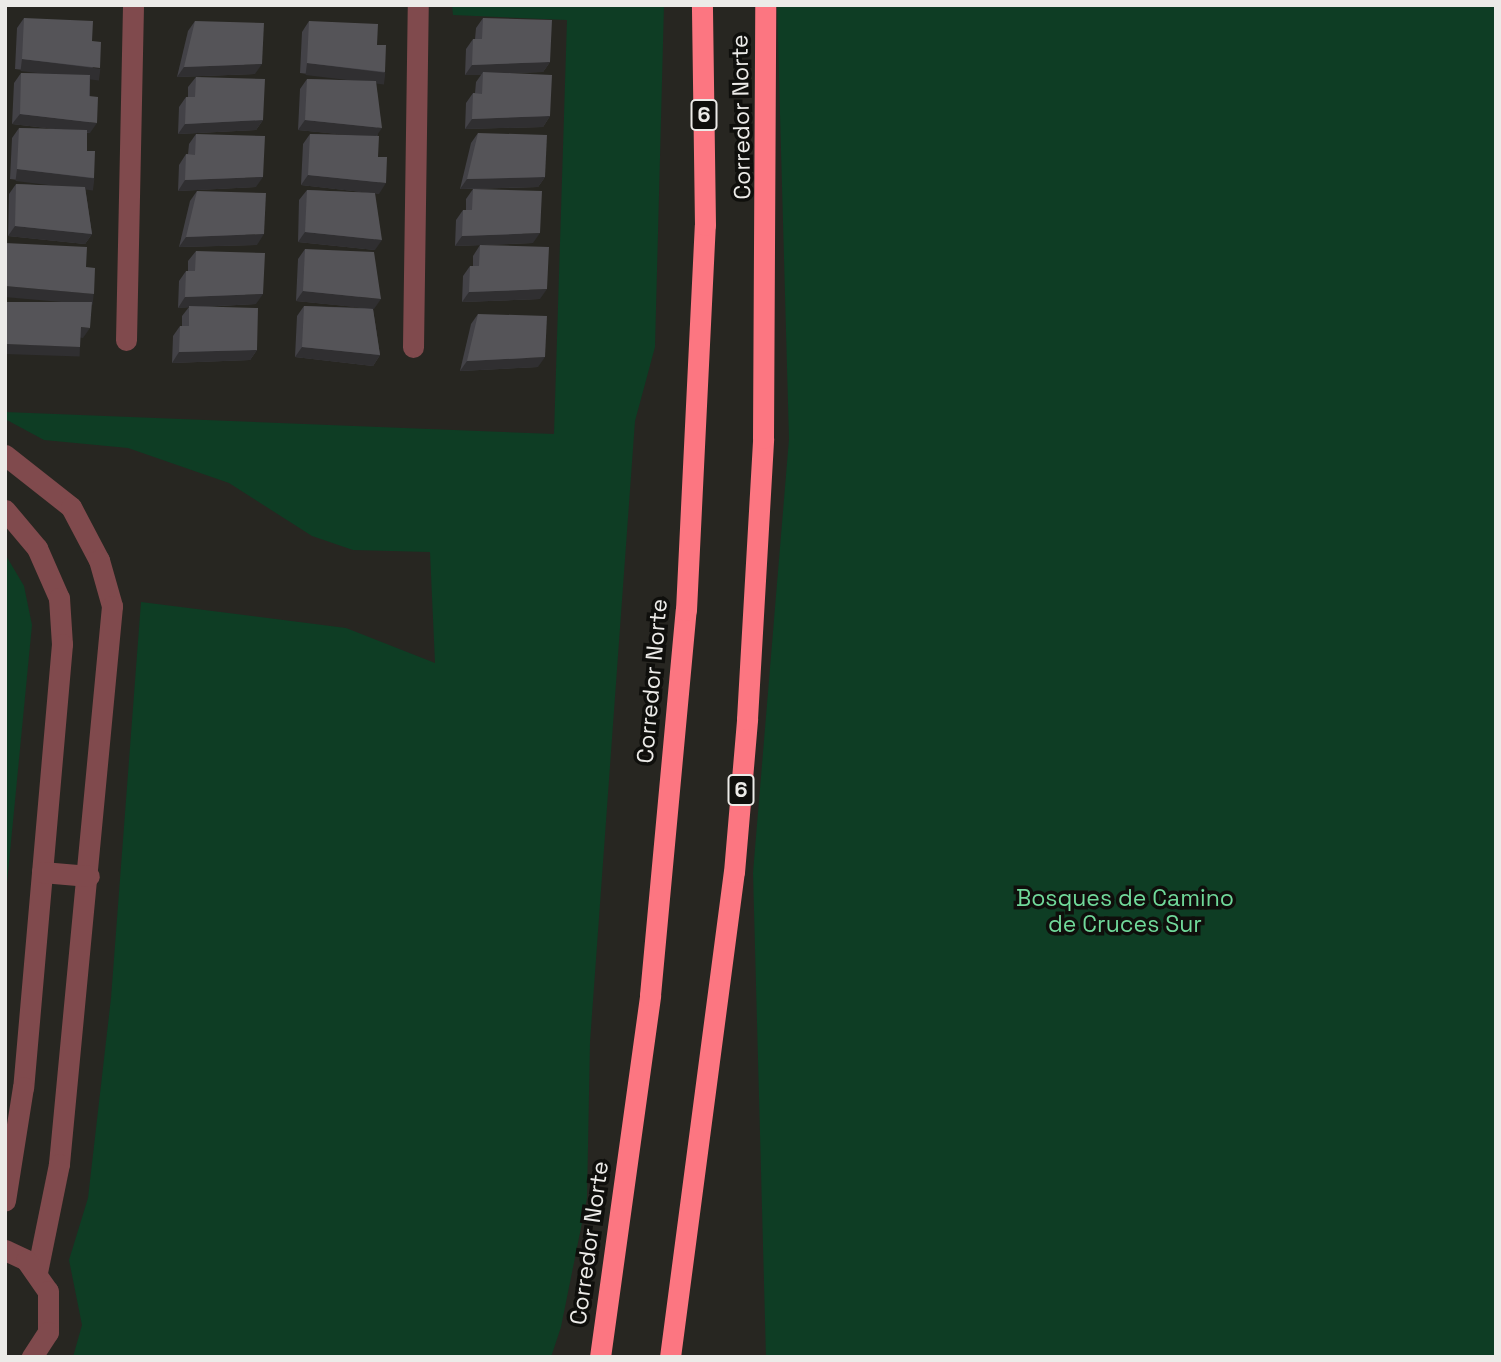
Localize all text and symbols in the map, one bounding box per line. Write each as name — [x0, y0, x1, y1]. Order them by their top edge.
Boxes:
street label: Corredor Norte — [726, 34, 756, 200]
road number: 6 — [690, 97, 718, 132]
street label: Corredor Norte — [631, 598, 673, 764]
road number: 6 — [727, 772, 755, 808]
park label: Bosques de Camino de Cruces Sur — [1016, 884, 1234, 938]
street label: Corredor Norte — [564, 1159, 614, 1327]

